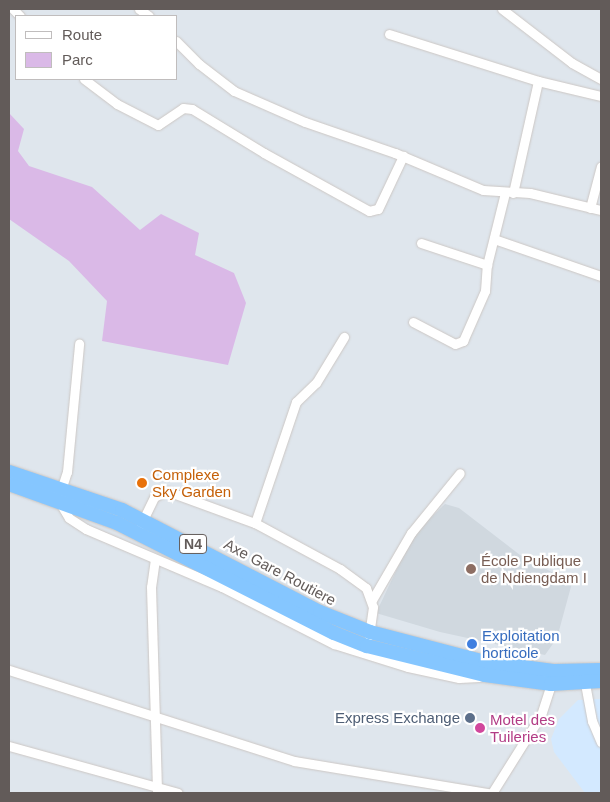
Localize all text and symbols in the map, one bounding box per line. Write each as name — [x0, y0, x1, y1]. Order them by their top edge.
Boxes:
legend — [15, 15, 178, 80]
text: Route — [62, 26, 102, 43]
text: Parc — [62, 51, 93, 68]
place label: Complexe Sky Garden — [152, 465, 231, 500]
marker: Complexe Sky Garden — [136, 477, 148, 489]
road number: N4 — [178, 532, 208, 556]
street label: Axe Gare Routiere — [221, 535, 339, 609]
place label: École Publique de Ndiengdam I — [481, 551, 587, 586]
marker: École Publique de Ndiengdam I — [465, 563, 477, 575]
place label: Exploitation horticole — [482, 626, 560, 661]
marker: Exploitation horticole — [466, 638, 478, 650]
place label: Express Exchange — [335, 709, 460, 727]
place label: Motel des Tuileries — [490, 710, 555, 745]
marker: Express Exchange — [464, 712, 476, 724]
marker: Motel des Tuileries — [474, 722, 486, 734]

